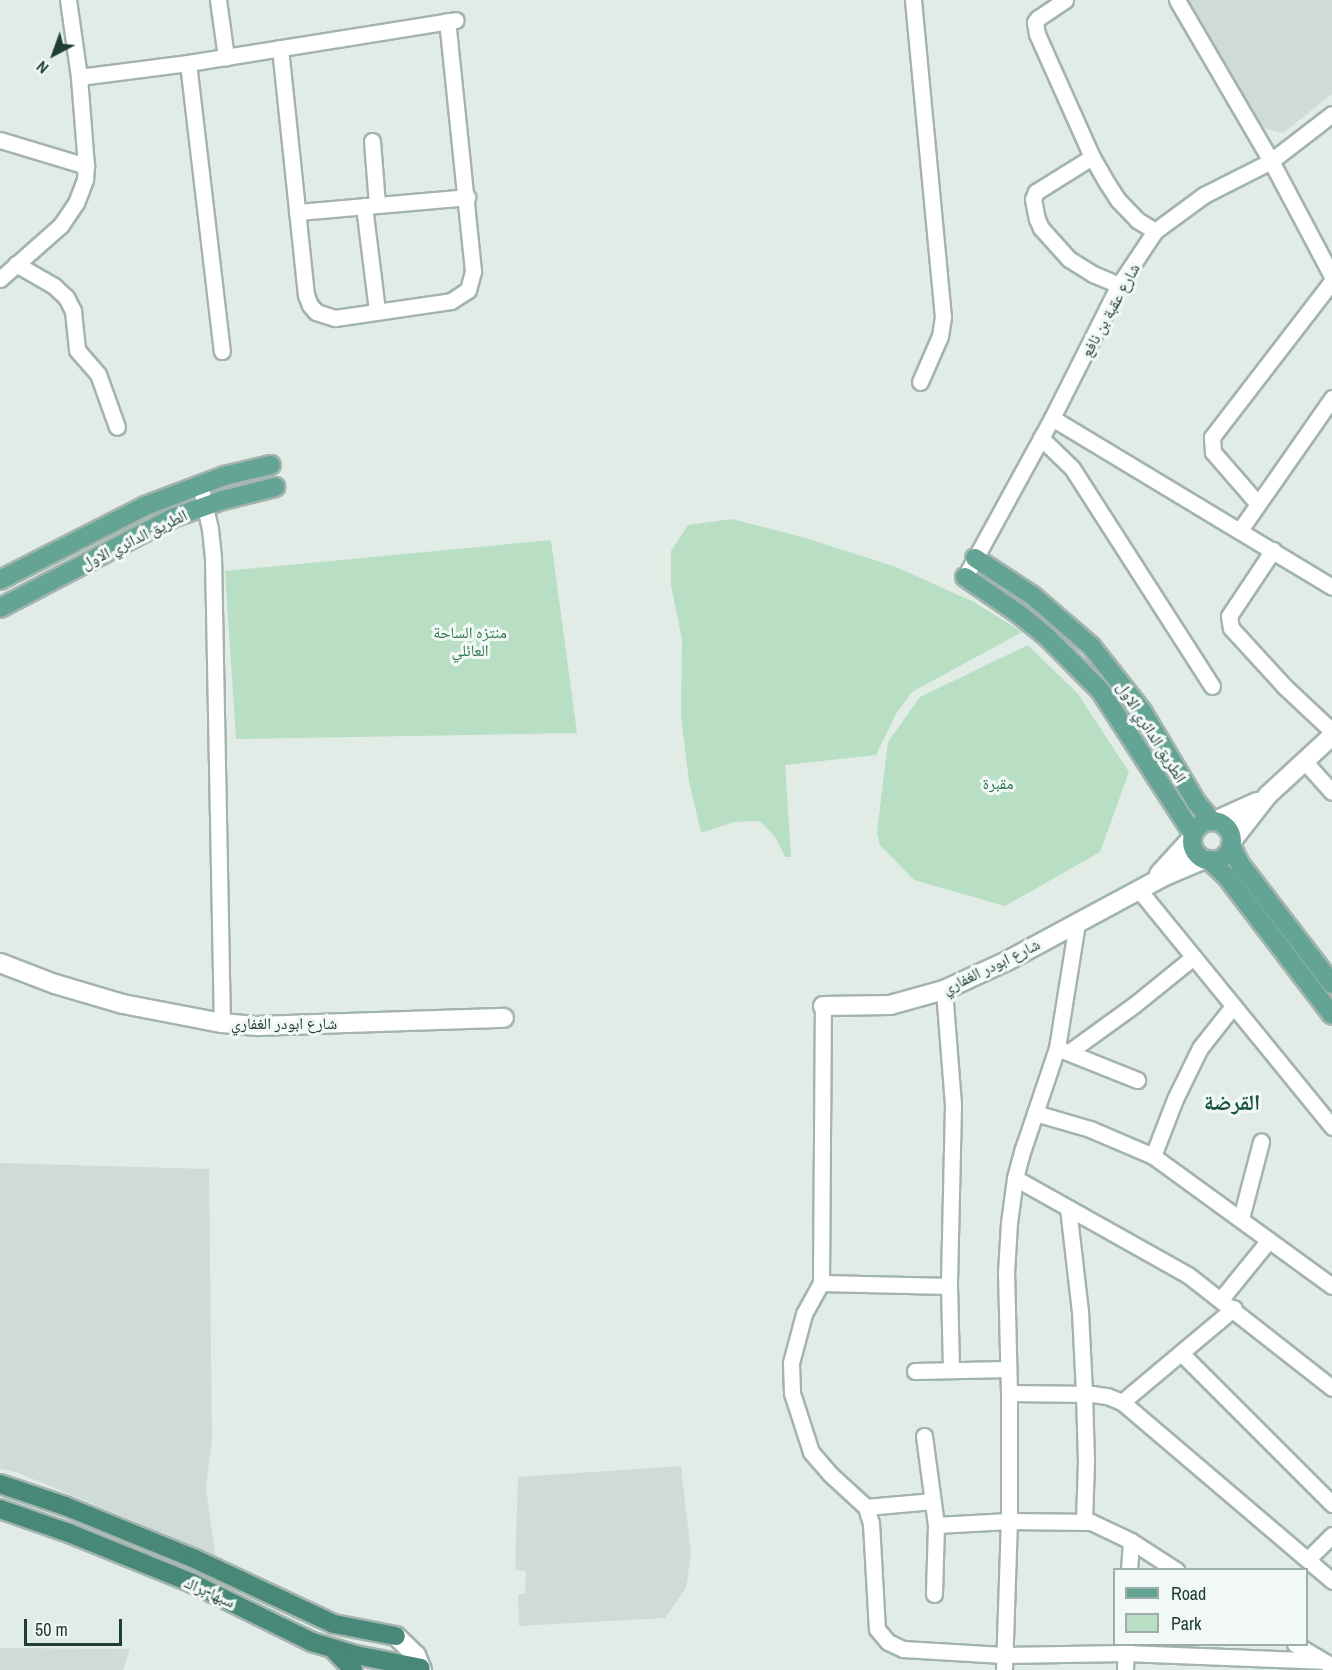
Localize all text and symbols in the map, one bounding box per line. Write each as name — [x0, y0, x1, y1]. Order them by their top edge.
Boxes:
north arrow — [24, 24, 84, 84]
text: N — [31, 56, 53, 79]
street label: شارع عقبة بن نافع — [1076, 260, 1144, 360]
street label: الطريق الدائري الاول — [78, 505, 190, 573]
park label: منتزه الساحة العائلي — [433, 622, 507, 660]
street label: الطريق الدائري الاول — [1113, 678, 1191, 786]
park label: مقبرة — [982, 773, 1014, 793]
street label: شارع ابودر الغفاري — [939, 934, 1043, 998]
street label: شارع ابودر الغفاري — [231, 1013, 337, 1033]
district label: القرضة — [1204, 1090, 1260, 1116]
legend — [1113, 1568, 1308, 1646]
street label: سبها-براك — [182, 1572, 238, 1612]
text: Road — [1171, 1581, 1206, 1606]
scale bar — [27, 1607, 124, 1645]
text: Park — [1171, 1611, 1201, 1636]
text: 50 m — [35, 1617, 68, 1642]

